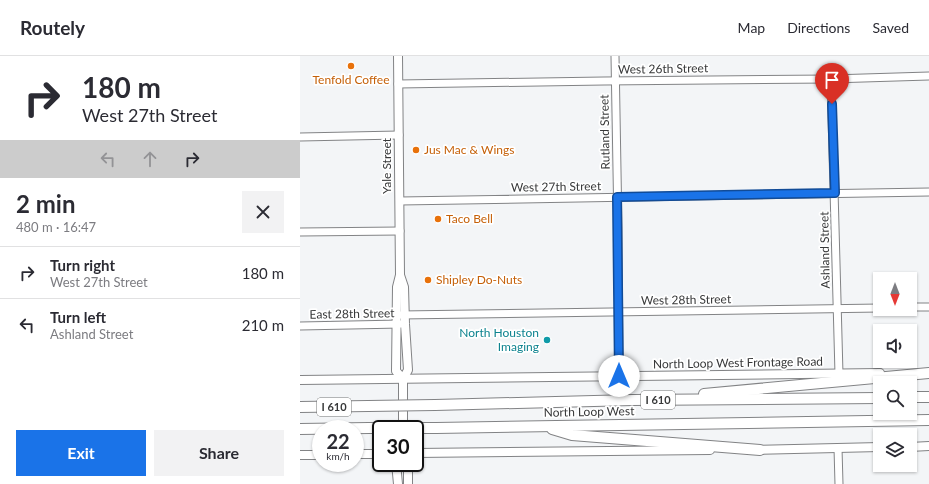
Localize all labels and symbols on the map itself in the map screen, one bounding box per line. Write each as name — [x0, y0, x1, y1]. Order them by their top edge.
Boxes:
street label: West 26th Street — [618, 60, 709, 77]
marker: Tenfold Coffee — [346, 61, 356, 71]
pin — [815, 63, 849, 104]
place label: Tenfold Coffee — [312, 72, 390, 87]
street label: Rutland Street — [596, 94, 613, 170]
street label: Yale Street — [379, 137, 394, 194]
place label: Jus Mac & Wings — [424, 142, 514, 157]
marker: Jus Mac & Wings — [411, 145, 421, 155]
street label: West 27th Street — [511, 178, 602, 195]
place label: Taco Bell — [446, 211, 493, 226]
street label: Ashland Street — [816, 211, 833, 289]
marker: Taco Bell — [433, 214, 443, 224]
place label: Shipley Do-Nuts — [436, 272, 522, 287]
north arrow — [873, 272, 917, 316]
marker: Shipley Do-Nuts — [423, 275, 433, 285]
street label: West 28th Street — [641, 291, 732, 308]
street label: East 28th Street — [309, 305, 395, 322]
place label: North Houston Imaging — [459, 325, 539, 354]
marker: North Houston Imaging — [542, 335, 552, 345]
street label: North Loop West Frontage Road — [653, 354, 823, 371]
position arrow — [598, 355, 640, 397]
road number: I 610 — [641, 391, 675, 409]
road number: I 610 — [317, 398, 351, 416]
street label: North Loop West — [543, 403, 635, 420]
speed limit sign: 30 — [372, 420, 424, 472]

